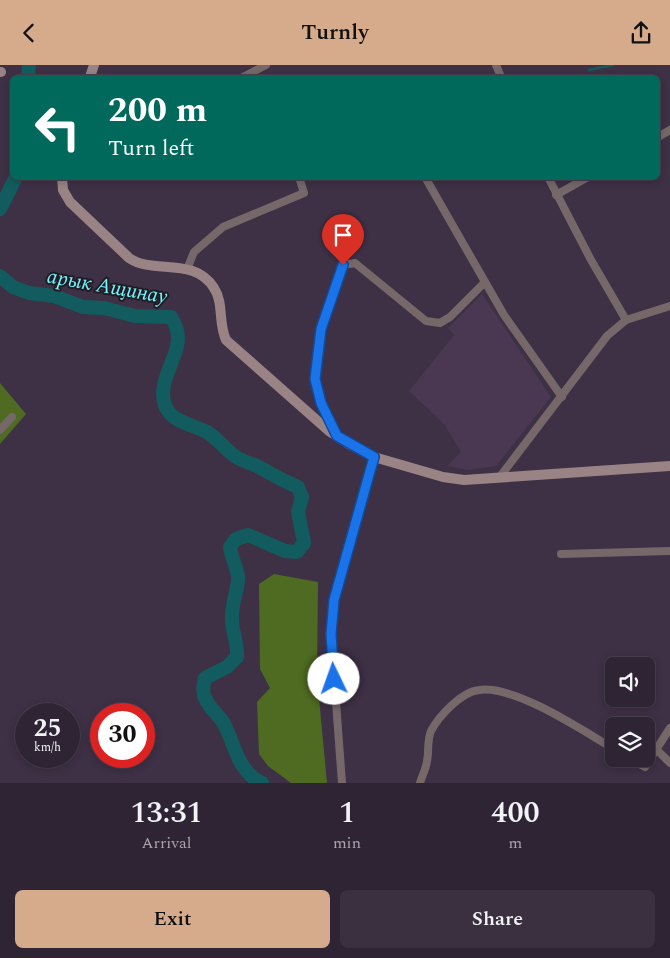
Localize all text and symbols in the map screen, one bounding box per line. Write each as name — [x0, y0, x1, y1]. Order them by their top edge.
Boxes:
text: Turnly — [301, 16, 369, 49]
icon: back — [15, 19, 43, 47]
icon: share — [627, 19, 655, 47]
text: 200 m — [108, 84, 207, 137]
icon: left — [25, 95, 90, 160]
text: Turn left — [108, 132, 194, 165]
pin — [322, 214, 364, 265]
icon: arrive — [329, 221, 357, 249]
water label: арык Ащинау — [44, 261, 170, 313]
position arrow — [307, 652, 359, 704]
map controls — [605, 657, 655, 767]
button: sound — [605, 657, 655, 707]
speed limit sign: 30 — [90, 703, 155, 768]
text: 25 — [33, 710, 62, 748]
button: layers — [605, 717, 655, 767]
text: km/h — [34, 738, 61, 757]
text: 13:31 — [130, 790, 203, 836]
text: 1 — [339, 790, 355, 836]
text: 400 — [491, 790, 540, 836]
text: Arrival — [142, 831, 191, 855]
text: min — [333, 831, 361, 855]
text: m — [509, 831, 522, 855]
button: Exit — [15, 890, 330, 948]
button: Share — [340, 890, 655, 948]

